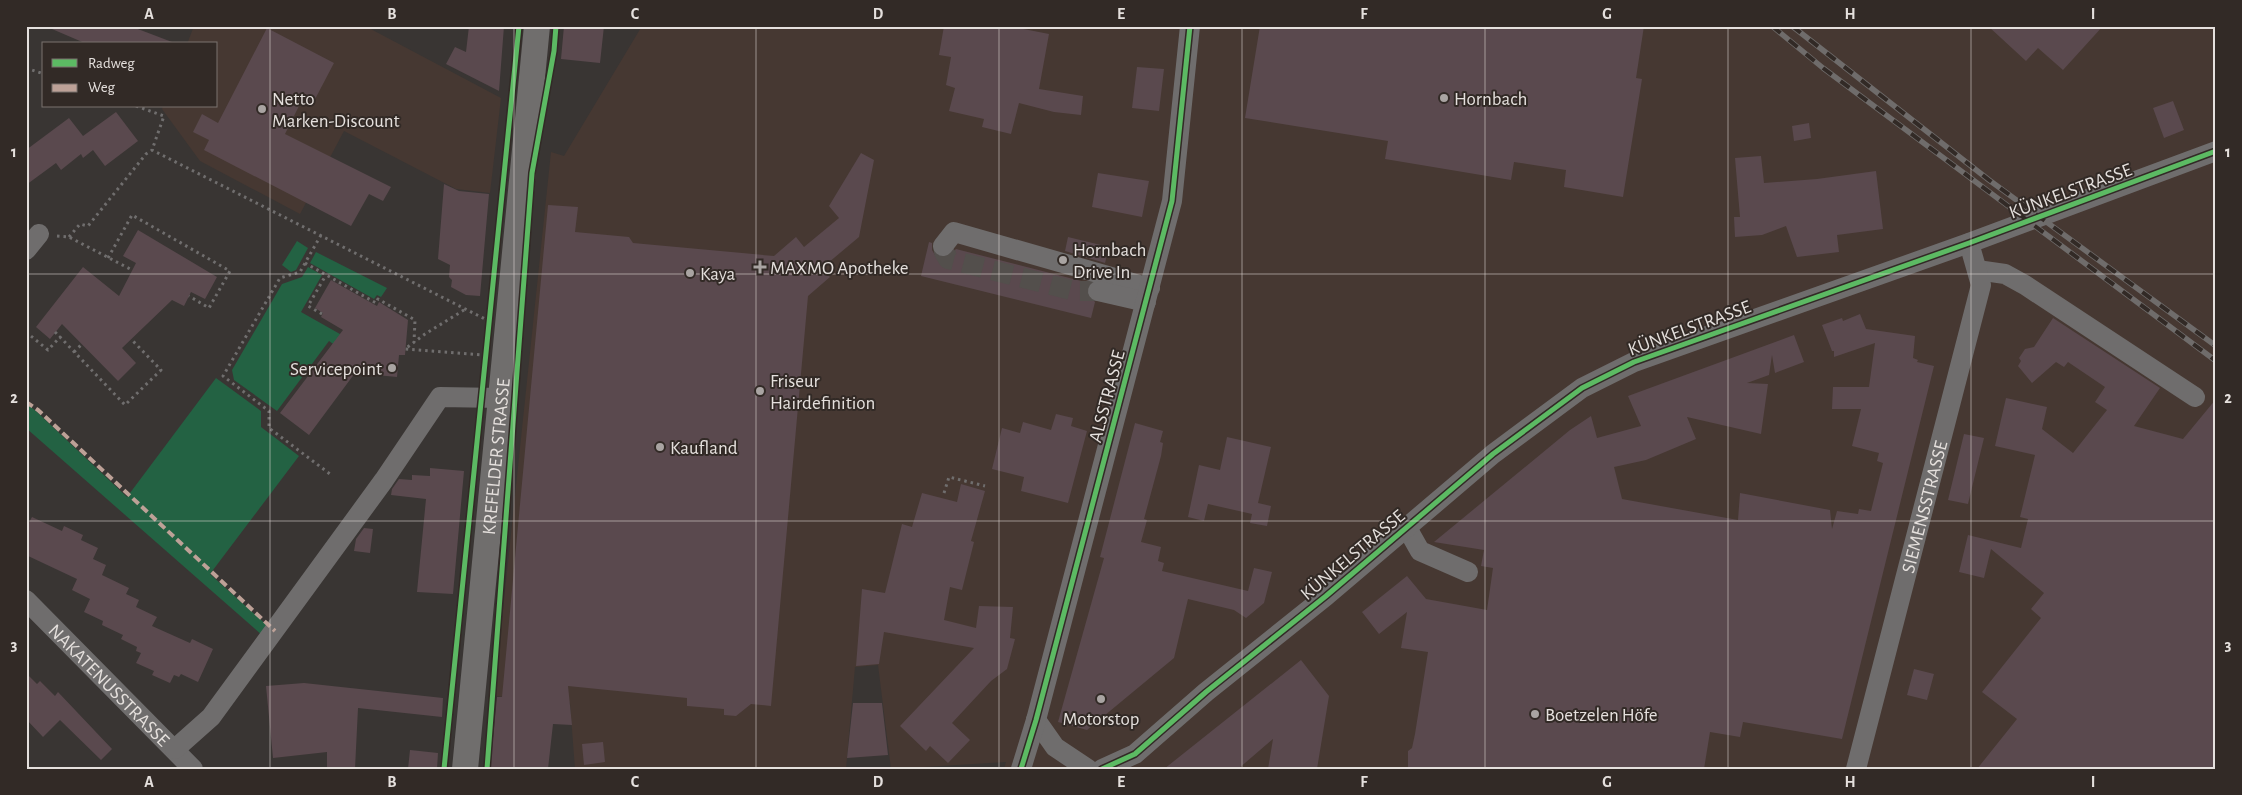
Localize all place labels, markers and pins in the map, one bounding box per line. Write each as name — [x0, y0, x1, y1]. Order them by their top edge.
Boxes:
place label: Netto Marken-Discount — [272, 90, 400, 131]
place label: Hornbach — [1454, 90, 1527, 109]
marker: Hornbach — [1438, 92, 1450, 104]
marker: Netto Marken-Discount — [256, 103, 268, 115]
place label: Hornbach Drive In — [1073, 241, 1146, 282]
marker: Hornbach Drive In — [1057, 254, 1069, 266]
place label: MAXMO Apotheke — [770, 259, 909, 278]
marker: MAXMO Apotheke — [754, 261, 766, 273]
place label: Kaya — [700, 265, 736, 284]
marker: Kaya — [684, 267, 696, 279]
place label: Servicepoint — [290, 360, 382, 379]
marker: Servicepoint — [386, 362, 398, 374]
place label: Friseur Hairdefinition — [770, 372, 875, 413]
marker: Friseur Hairdefinition — [754, 385, 766, 397]
place label: Kaufland — [670, 439, 738, 458]
marker: Kaufland — [654, 441, 666, 453]
marker: Motorstop — [1095, 693, 1107, 705]
place label: Boetzelen Höfe — [1545, 706, 1658, 725]
marker: Boetzelen Höfe — [1529, 708, 1541, 720]
place label: Motorstop — [1063, 710, 1139, 729]

